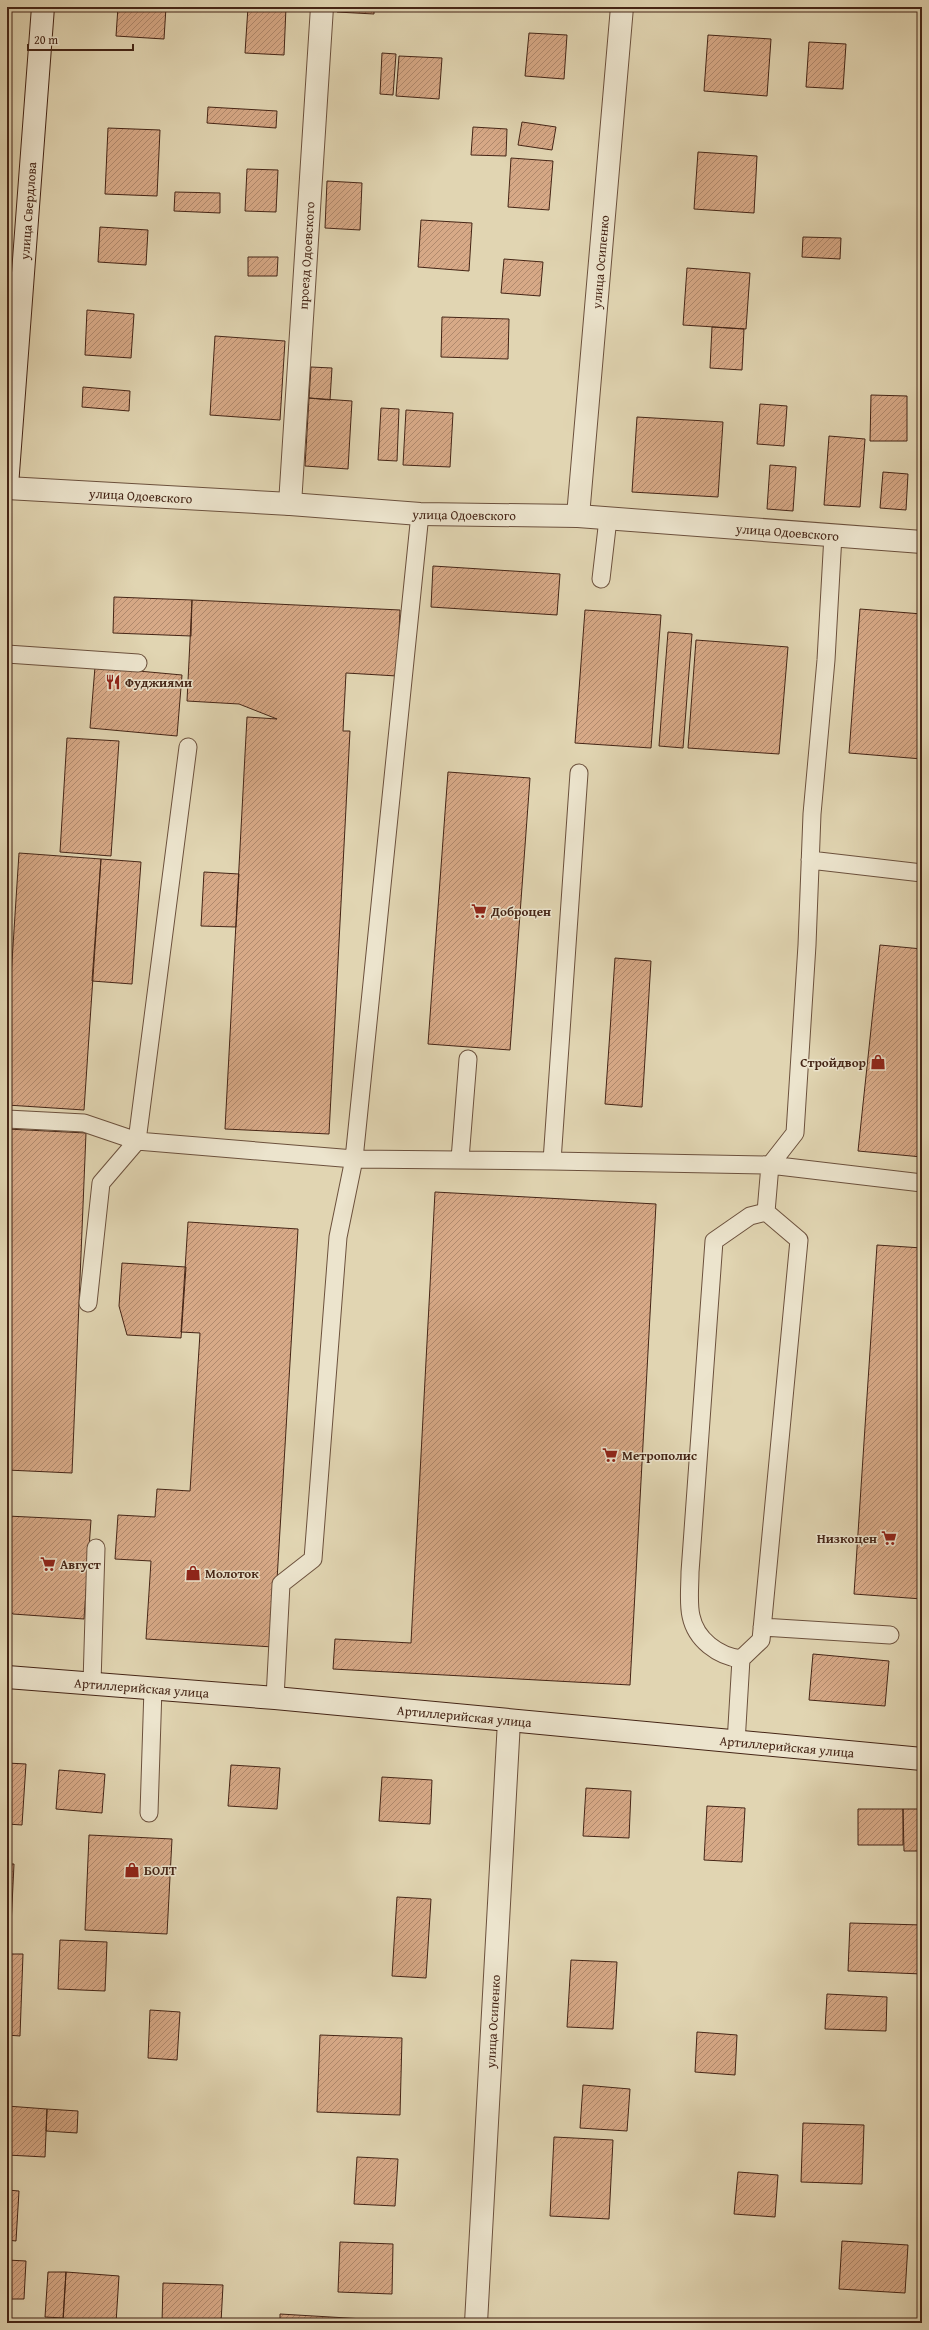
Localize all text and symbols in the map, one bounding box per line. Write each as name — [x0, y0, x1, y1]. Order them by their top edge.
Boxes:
scale bar — [28, 26, 133, 52]
text: 20 m — [34, 31, 58, 48]
street label: улица Свердлова — [15, 160, 41, 261]
street label: проезд Одоевского — [294, 201, 319, 310]
street label: улица Осипенко — [587, 214, 614, 311]
street label: улица Одоевского — [88, 484, 193, 508]
street label: улица Одоевского — [411, 504, 516, 525]
street label: улица Одоевского — [734, 519, 840, 546]
restaurant icon: Фуджиями — [104, 673, 122, 691]
place label: Фуджиями — [125, 673, 192, 692]
supermarket icon: Доброцен — [470, 902, 488, 920]
place label: Доброцен — [490, 902, 551, 921]
place label: Стройдвор — [800, 1053, 867, 1072]
shop icon: Стройдвор — [869, 1053, 887, 1071]
supermarket icon: Метрополис — [601, 1446, 619, 1464]
place label: Метрополис — [622, 1446, 697, 1465]
place label: Низкоцен — [817, 1529, 877, 1548]
supermarket icon: Низкоцен — [880, 1529, 898, 1547]
supermarket icon: Август — [39, 1555, 57, 1573]
place label: Август — [60, 1555, 101, 1574]
shop icon: Молоток — [184, 1564, 202, 1582]
place label: Молоток — [205, 1564, 259, 1583]
street label: Артиллерийская улица — [73, 1673, 210, 1703]
street label: Артиллерийская улица — [396, 1701, 533, 1732]
street label: Артиллерийская улица — [719, 1731, 856, 1763]
shop icon: БОЛТ — [123, 1861, 141, 1879]
place label: БОЛТ — [144, 1861, 177, 1880]
street label: улица Осипенко — [481, 1974, 505, 2070]

